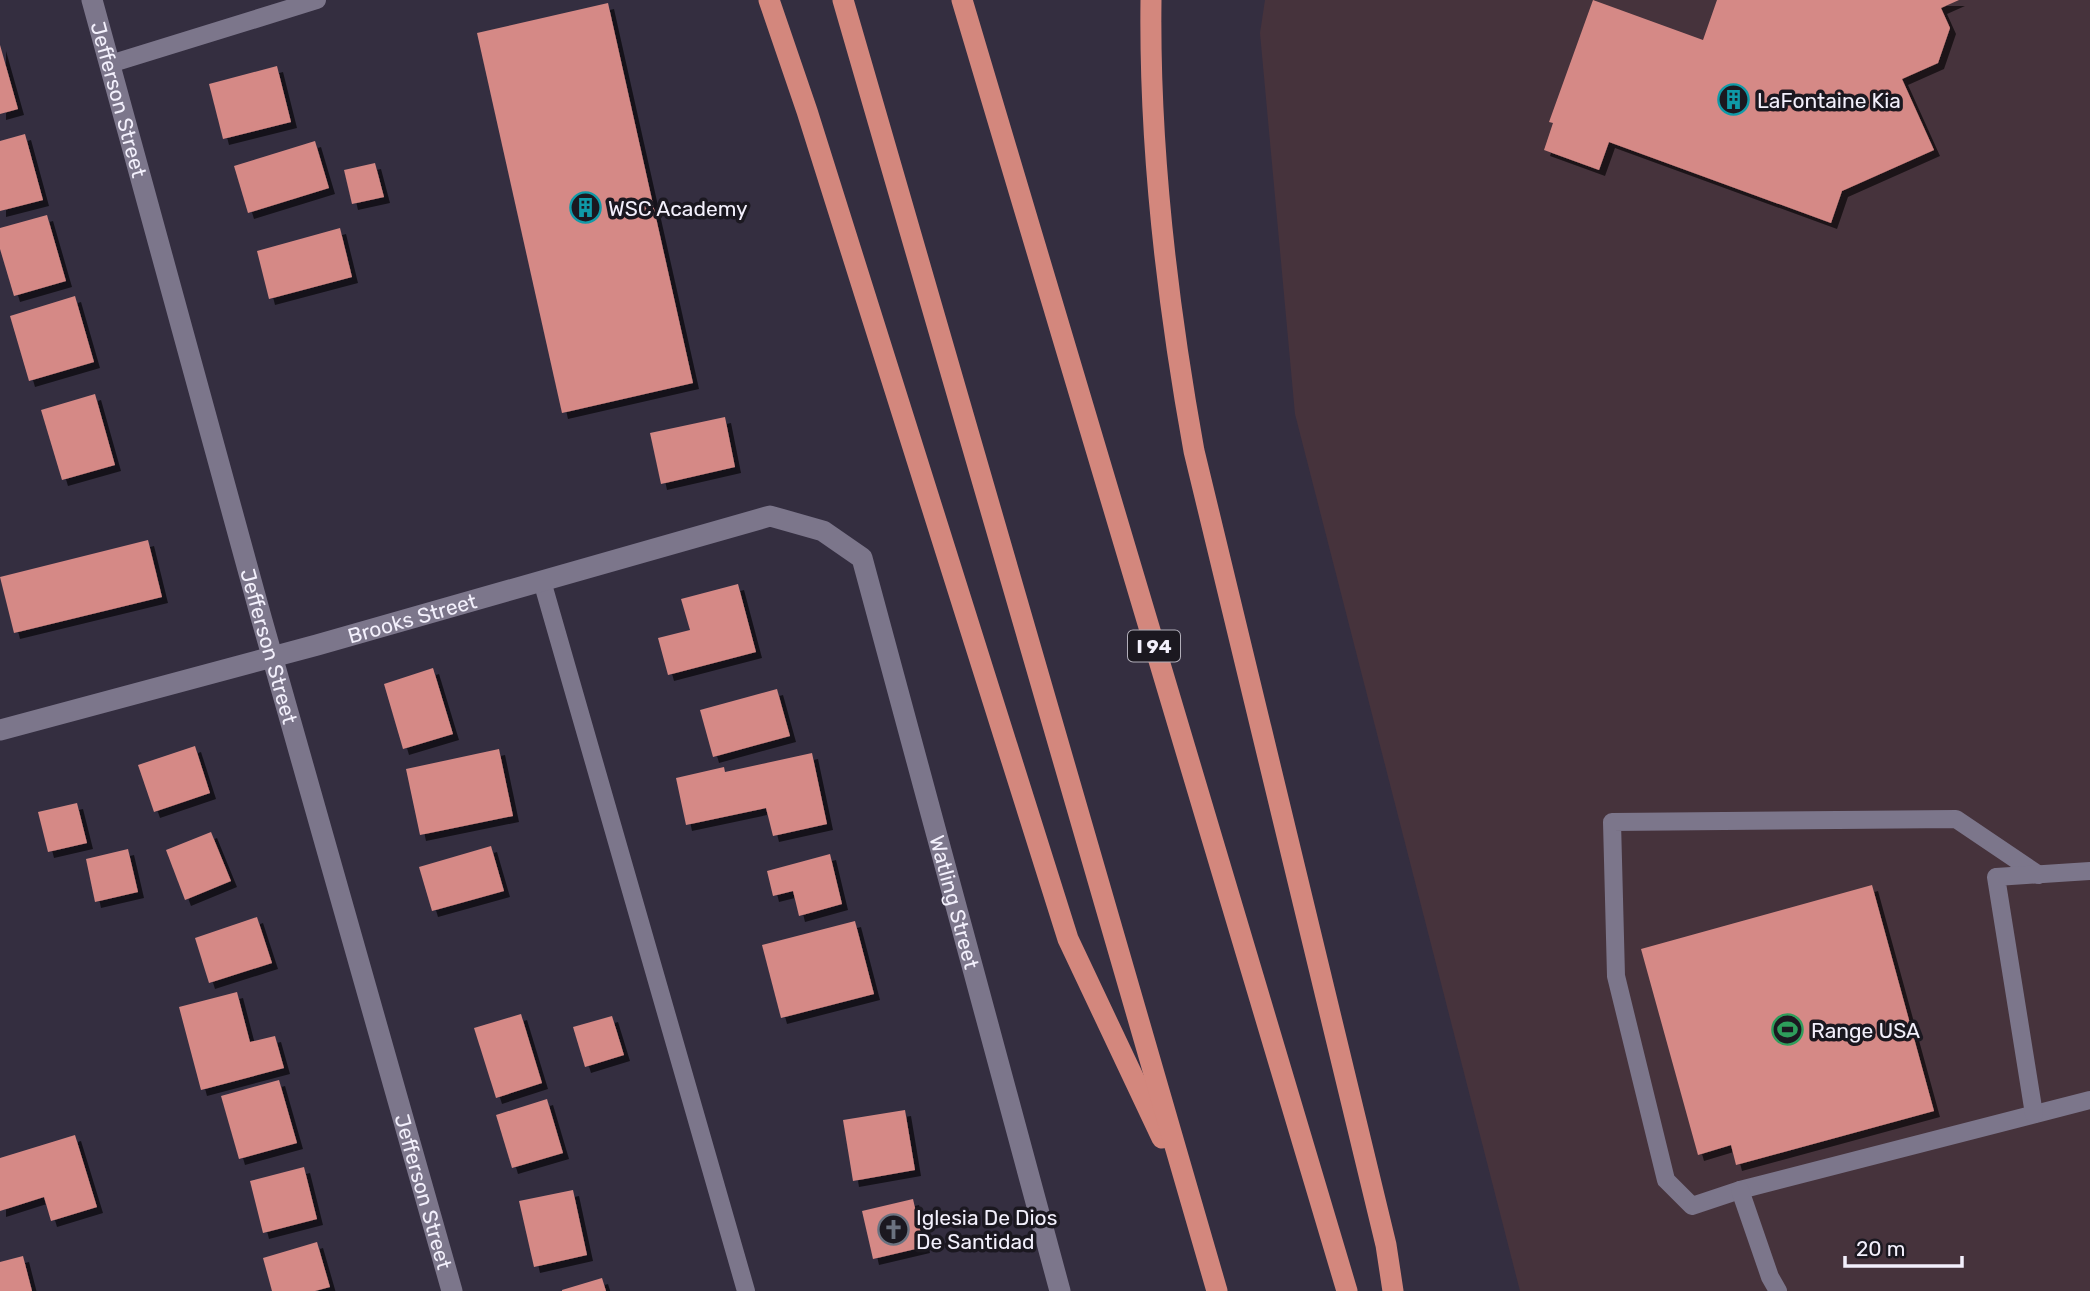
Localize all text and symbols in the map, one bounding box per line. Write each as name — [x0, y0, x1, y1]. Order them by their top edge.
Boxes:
street label: Jefferson Street — [86, 19, 152, 180]
building icon: LaFontaine Kia — [1717, 83, 1751, 117]
place label: LaFontaine Kia — [1757, 88, 1901, 113]
building icon: WSC Academy — [568, 191, 602, 225]
place label: WSC Academy — [608, 196, 748, 221]
street label: Jefferson Street — [236, 566, 303, 727]
street label: Brooks Street — [345, 588, 480, 648]
road number: I 94 — [1128, 631, 1180, 662]
street label: Watling Street — [925, 832, 985, 972]
sports icon: Range USA — [1771, 1013, 1805, 1047]
place label: Range USA — [1811, 1018, 1920, 1043]
street label: Jefferson Street — [390, 1111, 458, 1272]
place label: Iglesia De Dios De Santidad — [916, 1205, 1057, 1254]
church icon: Iglesia De Dios De Santidad — [876, 1212, 910, 1246]
scale bar — [1845, 1224, 1962, 1268]
text: 20 m — [1856, 1236, 1905, 1261]

